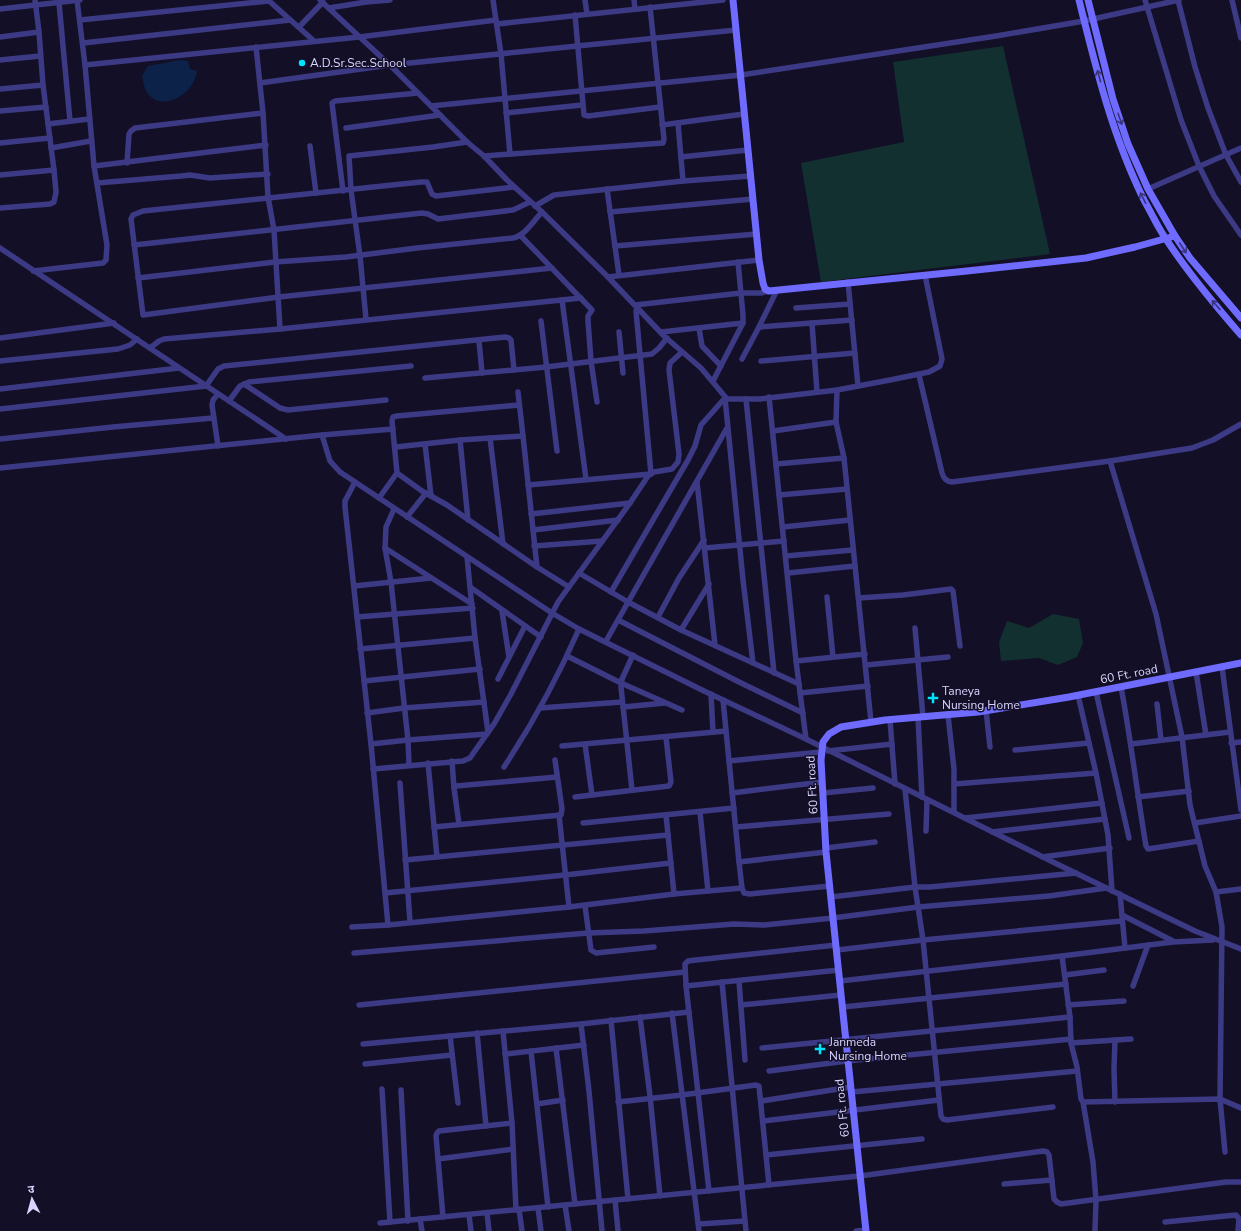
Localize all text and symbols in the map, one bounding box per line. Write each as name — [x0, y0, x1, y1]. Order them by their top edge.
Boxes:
place label: A.D.Sr.Sec.School — [310, 55, 407, 71]
marker: A.D.Sr.Sec.School — [297, 58, 307, 68]
one-way arrow — [1095, 70, 1102, 83]
one-way arrow — [1116, 112, 1124, 124]
one-way arrow — [1139, 192, 1146, 204]
one-way arrow — [1179, 242, 1187, 254]
one-way arrow — [1211, 300, 1220, 310]
street label: 60 Ft. road — [1099, 661, 1159, 687]
place label: Taneya Nursing Home — [942, 683, 1020, 713]
marker: Taneya Nursing Home — [927, 692, 939, 704]
street label: 60 Ft. road — [802, 755, 822, 815]
place label: Janmeda Nursing Home — [828, 1034, 907, 1064]
marker: Janmeda Nursing Home — [814, 1043, 826, 1055]
street label: 60 Ft. road — [831, 1078, 853, 1138]
north arrow — [12, 1179, 52, 1219]
text: उ — [27, 1182, 36, 1197]

